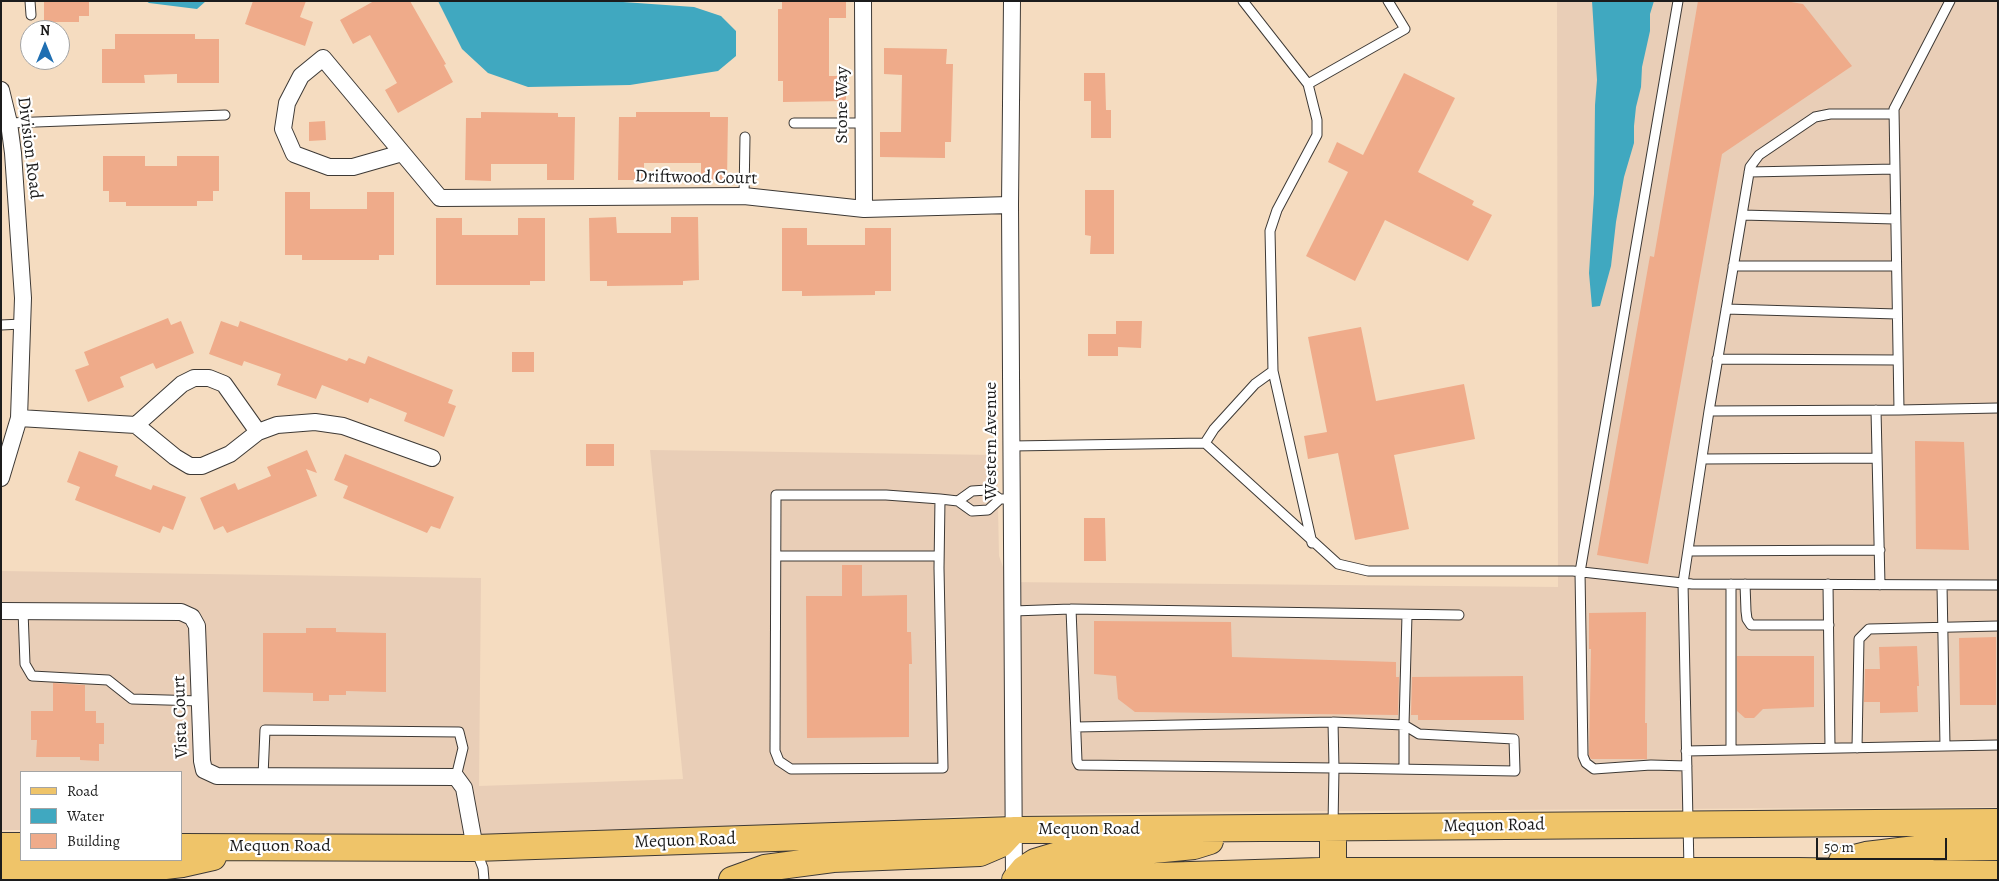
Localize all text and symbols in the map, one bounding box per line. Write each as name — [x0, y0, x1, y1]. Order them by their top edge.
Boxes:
north arrow — [20, 20, 70, 70]
text: N — [40, 21, 50, 40]
street label: Stone Way — [832, 66, 854, 144]
street label: Division Road — [12, 96, 46, 200]
street label: Driftwood Court — [635, 166, 757, 190]
street label: Western Avenue — [981, 382, 1003, 500]
street label: Vista Court — [169, 675, 193, 759]
legend — [20, 771, 182, 861]
text: Road — [67, 781, 98, 801]
text: Water — [67, 806, 104, 826]
street label: Mequon Road — [1443, 814, 1545, 838]
street label: Mequon Road — [1038, 819, 1140, 841]
street label: Mequon Road — [634, 828, 736, 854]
scale bar — [1819, 828, 1950, 860]
text: Building — [67, 831, 120, 851]
street label: Mequon Road — [229, 836, 331, 858]
text: 50 m — [1824, 837, 1854, 857]

